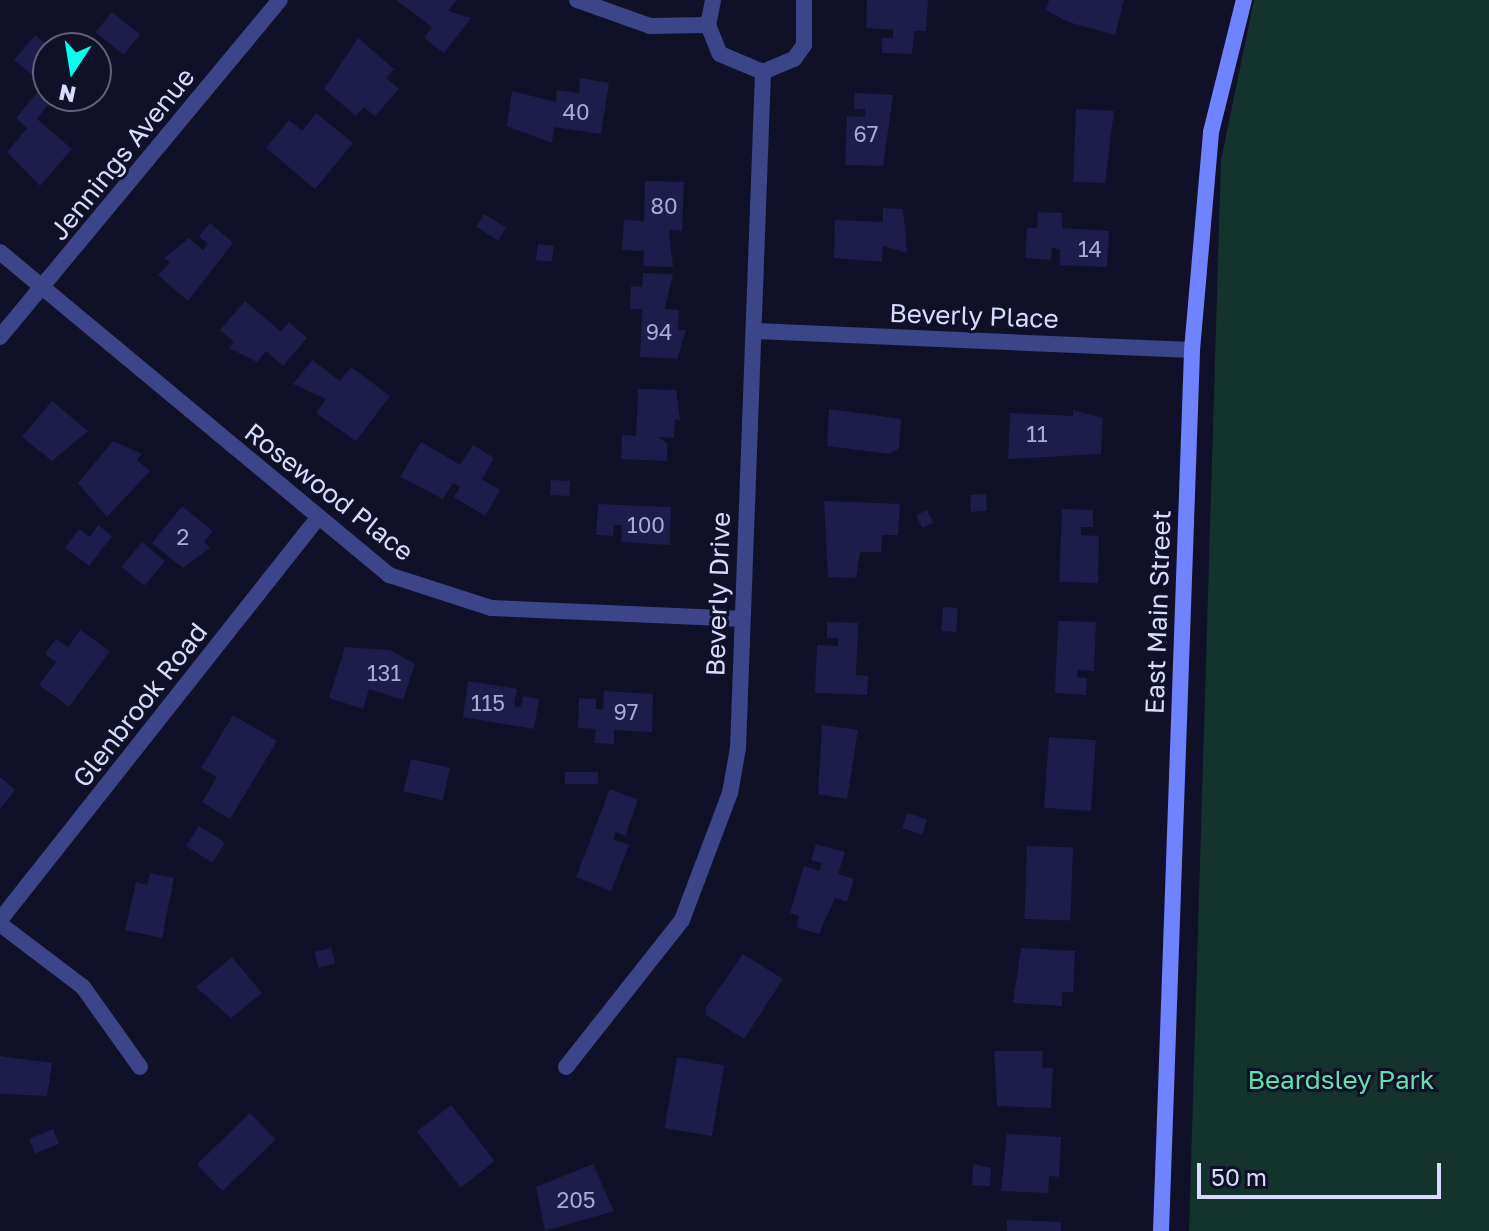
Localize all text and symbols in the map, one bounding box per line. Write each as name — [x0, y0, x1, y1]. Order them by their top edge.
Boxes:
north arrow — [32, 32, 112, 112]
street label: Jennings Avenue — [43, 62, 201, 246]
text: N — [56, 79, 78, 109]
house number: 40 — [562, 99, 590, 125]
house number: 67 — [854, 121, 878, 147]
house number: 80 — [650, 193, 678, 219]
house number: 14 — [1078, 236, 1102, 262]
street label: Beverly Place — [889, 297, 1059, 335]
house number: 94 — [646, 319, 672, 345]
street label: Rosewood Place — [238, 416, 420, 568]
house number: 11 — [1026, 421, 1048, 447]
street label: East Main Street — [1139, 509, 1177, 715]
street label: Beverly Drive — [700, 511, 736, 677]
house number: 100 — [627, 512, 665, 538]
house number: 2 — [177, 524, 189, 550]
street label: Glenbrook Road — [66, 617, 214, 793]
house number: 131 — [367, 660, 401, 686]
house number: 115 — [471, 690, 505, 716]
house number: 97 — [614, 699, 638, 725]
park label: Beardsley Park — [1248, 1064, 1434, 1096]
scale bar — [1201, 1147, 1445, 1197]
text: 50 m — [1211, 1162, 1267, 1191]
house number: 205 — [556, 1187, 596, 1213]

